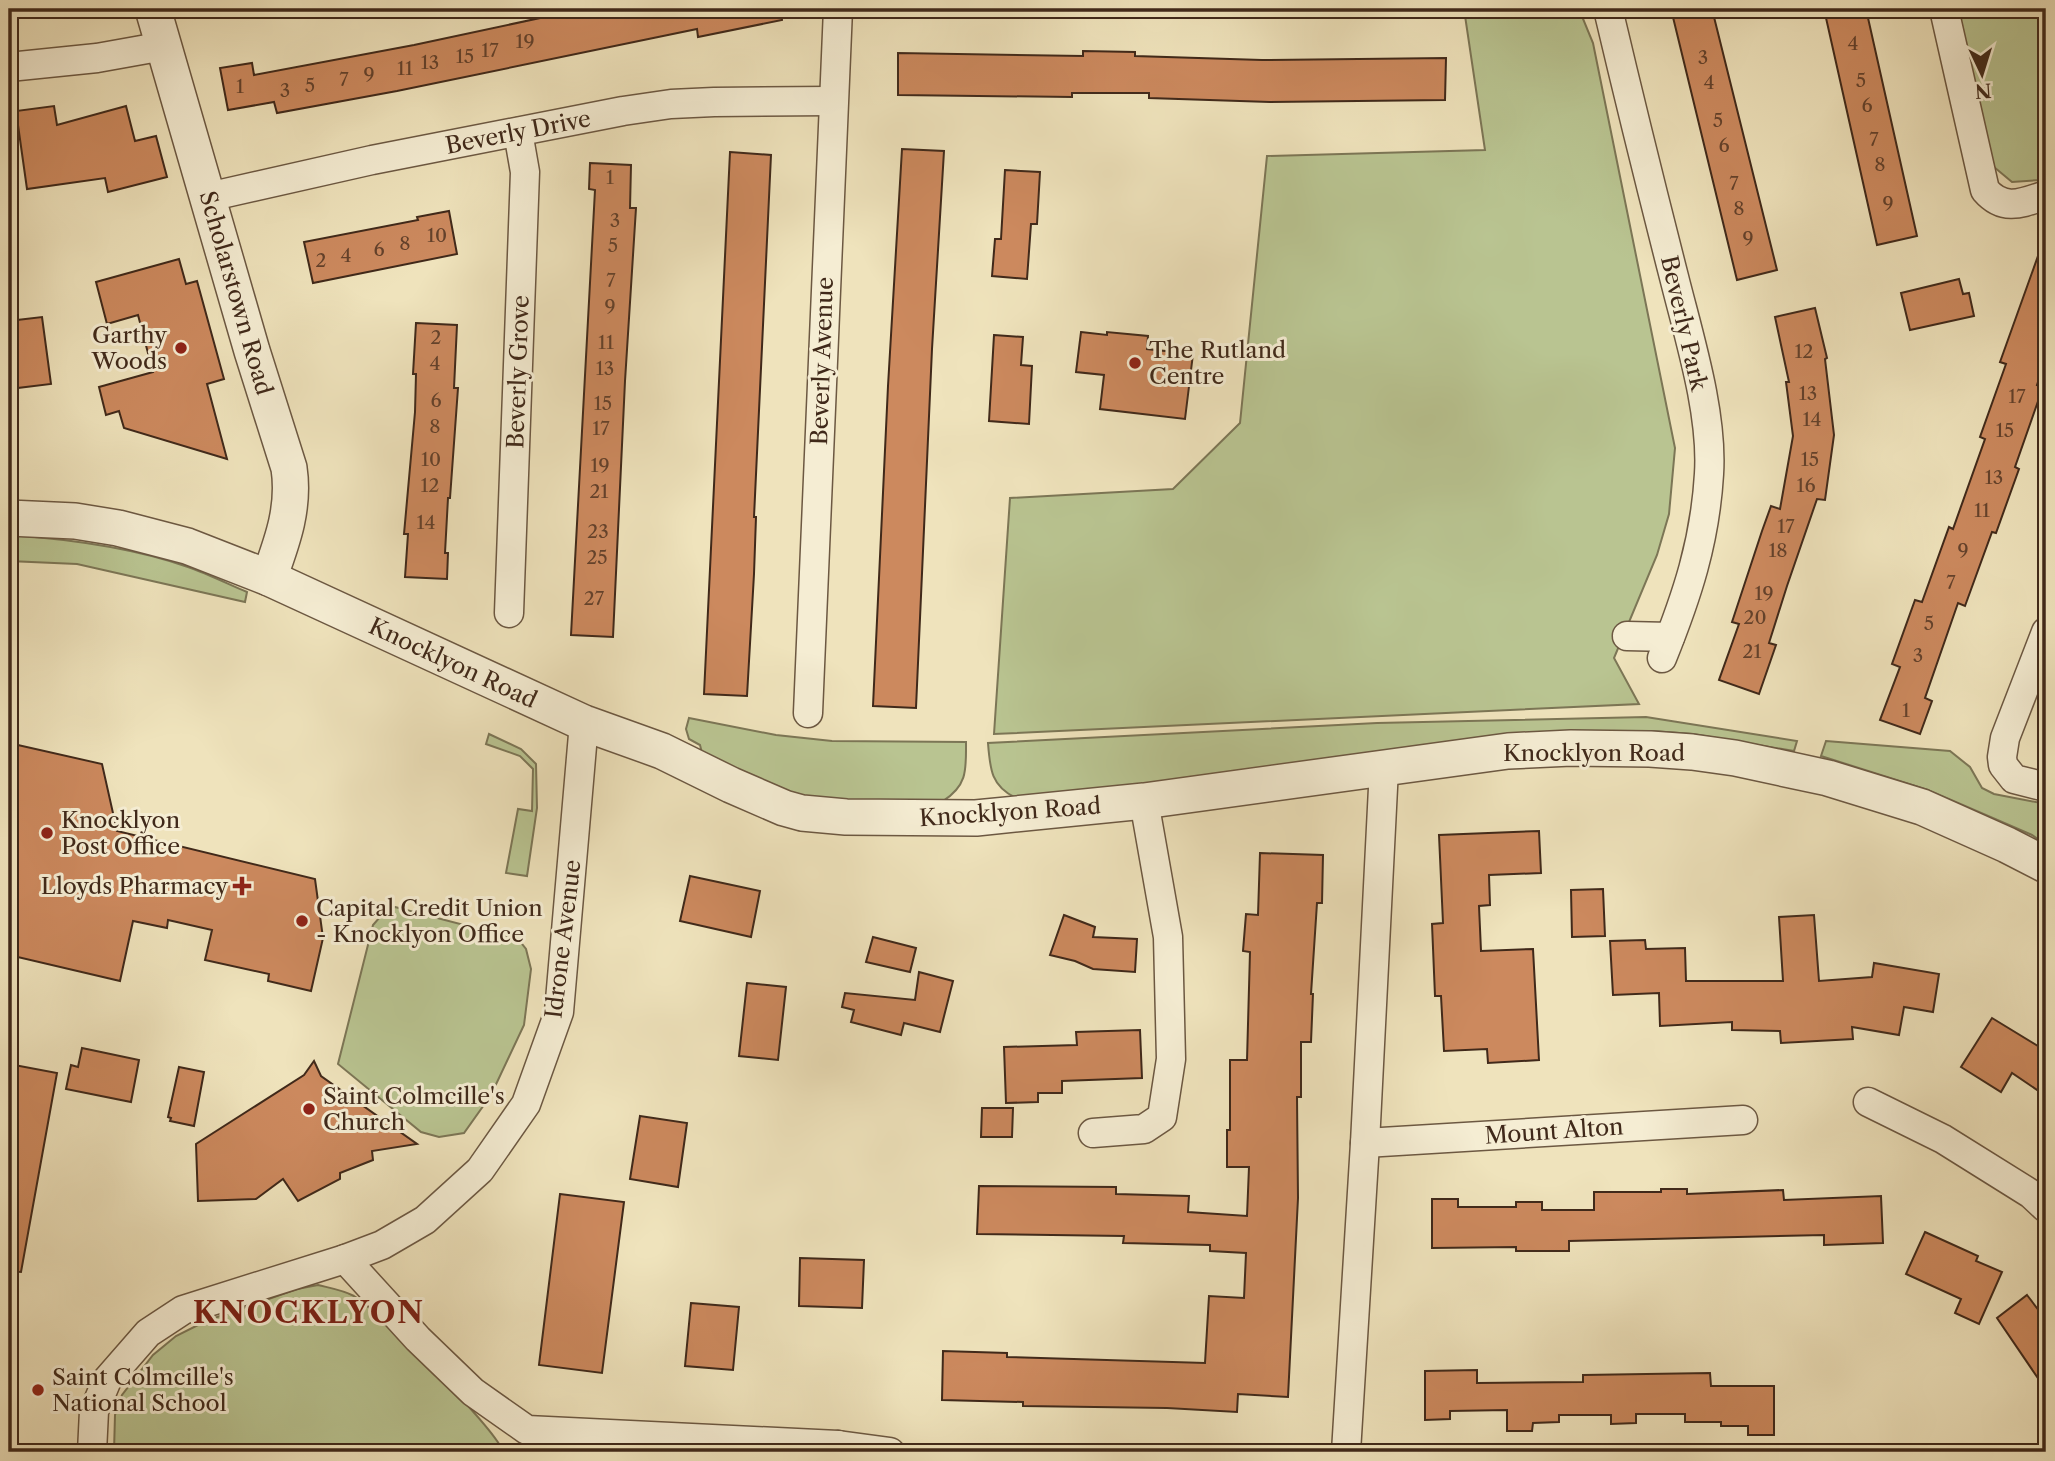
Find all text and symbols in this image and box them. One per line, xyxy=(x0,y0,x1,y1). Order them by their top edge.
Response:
house number: 19 xyxy=(515,30,535,53)
house number: 4 xyxy=(1848,32,1859,55)
north arrow xyxy=(1946,38,2016,108)
house number: 17 xyxy=(481,39,499,62)
house number: 15 xyxy=(456,45,474,68)
house number: 3 xyxy=(1698,46,1708,69)
house number: 13 xyxy=(421,51,439,74)
house number: 11 xyxy=(397,57,413,80)
house number: 9 xyxy=(363,63,375,86)
house number: 7 xyxy=(339,68,349,91)
house number: 5 xyxy=(1856,69,1866,92)
house number: 4 xyxy=(1704,71,1715,94)
house number: 5 xyxy=(305,74,315,97)
house number: 1 xyxy=(236,75,244,98)
text: N xyxy=(1974,78,1992,103)
house number: 3 xyxy=(280,79,290,102)
house number: 6 xyxy=(1861,94,1873,117)
street label: Beverly Drive xyxy=(443,104,593,160)
house number: 5 xyxy=(1713,109,1723,132)
house number: 7 xyxy=(1869,128,1879,151)
house number: 6 xyxy=(1718,134,1730,157)
house number: 8 xyxy=(1874,153,1886,176)
house number: 1 xyxy=(606,166,614,189)
house number: 7 xyxy=(1729,172,1739,195)
street label: Scholarstown Road xyxy=(193,188,279,398)
house number: 9 xyxy=(1882,192,1894,215)
house number: 8 xyxy=(1733,197,1745,220)
house number: 3 xyxy=(610,209,620,232)
house number: 10 xyxy=(427,224,447,247)
house number: 9 xyxy=(1742,227,1754,250)
house number: 8 xyxy=(399,232,411,255)
house number: 5 xyxy=(608,234,618,257)
house number: 6 xyxy=(373,238,385,261)
house number: 4 xyxy=(341,244,352,267)
house number: 2 xyxy=(316,249,327,272)
street label: Beverly Park xyxy=(1655,253,1714,395)
house number: 7 xyxy=(606,269,616,292)
street label: Beverly Avenue xyxy=(805,276,839,446)
street label: Beverly Grove xyxy=(501,295,535,449)
house number: 9 xyxy=(604,295,616,318)
place label: Garthy Woods xyxy=(91,321,167,375)
house number: 2 xyxy=(431,326,442,349)
house number: 11 xyxy=(598,331,614,354)
place label: The Rutland Centre xyxy=(1149,336,1286,390)
marker: Garthy Woods xyxy=(173,340,189,356)
house number: 12 xyxy=(1795,340,1814,363)
house number: 4 xyxy=(430,352,441,375)
marker: The Rutland Centre xyxy=(1127,355,1143,371)
house number: 13 xyxy=(596,357,614,380)
house number: 13 xyxy=(1799,382,1817,405)
house number: 17 xyxy=(2008,385,2026,408)
house number: 6 xyxy=(430,389,442,412)
house number: 15 xyxy=(594,392,612,415)
house number: 14 xyxy=(1803,408,1821,431)
house number: 8 xyxy=(429,415,441,438)
house number: 17 xyxy=(592,417,610,440)
house number: 15 xyxy=(1996,419,2014,442)
house number: 10 xyxy=(421,448,441,471)
house number: 15 xyxy=(1801,448,1819,471)
house number: 19 xyxy=(590,454,610,477)
house number: 13 xyxy=(1985,466,2003,489)
house number: 12 xyxy=(421,474,440,497)
house number: 16 xyxy=(1796,474,1816,497)
house number: 21 xyxy=(590,480,608,503)
house number: 11 xyxy=(1974,499,1990,522)
house number: 14 xyxy=(417,511,435,534)
house number: 17 xyxy=(1777,515,1795,538)
house number: 23 xyxy=(587,520,609,543)
house number: 18 xyxy=(1768,539,1788,562)
house number: 9 xyxy=(1957,539,1969,562)
house number: 25 xyxy=(586,546,608,569)
house number: 7 xyxy=(1946,571,1956,594)
house number: 19 xyxy=(1754,582,1774,605)
house number: 27 xyxy=(584,587,605,610)
house number: 20 xyxy=(1744,606,1766,629)
street label: Knocklyon Road xyxy=(365,612,541,714)
house number: 5 xyxy=(1924,612,1934,635)
house number: 21 xyxy=(1743,640,1761,663)
house number: 3 xyxy=(1913,644,1923,667)
house number: 1 xyxy=(1902,699,1910,722)
street label: Knocklyon Road xyxy=(1503,739,1685,767)
street label: Knocklyon Road xyxy=(918,792,1102,832)
place label: Knocklyon Post Office xyxy=(61,806,180,860)
marker: Knocklyon Post Office xyxy=(39,825,55,841)
street label: Idrone Avenue xyxy=(539,858,587,1020)
place label: Lloyds Pharmacy xyxy=(41,872,228,900)
marker: Lloyds Pharmacy xyxy=(234,878,250,894)
place label: Capital Credit Union - Knocklyon Office xyxy=(316,894,543,948)
marker: Capital Credit Union - Knocklyon Office xyxy=(294,913,310,929)
place label: Saint Colmcille's Church xyxy=(323,1082,505,1136)
marker: Saint Colmcille's Church xyxy=(301,1101,317,1117)
street label: Mount Alton xyxy=(1484,1112,1624,1150)
district label: KNOCKLYON xyxy=(193,1294,425,1331)
place label: Saint Colmcille's National School xyxy=(52,1363,234,1417)
marker: Saint Colmcille's National School xyxy=(30,1382,46,1398)

